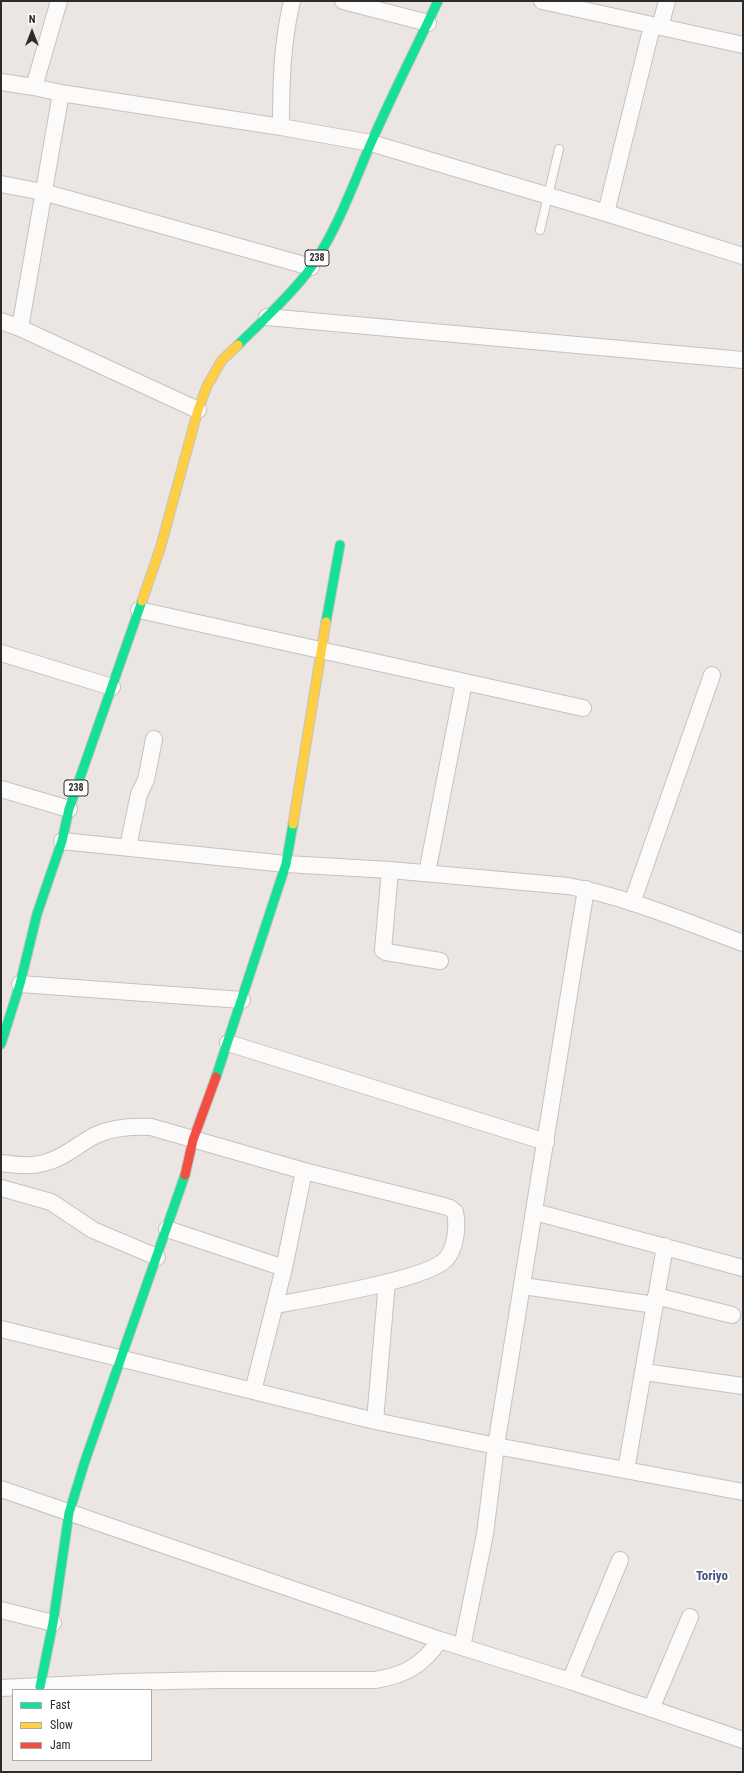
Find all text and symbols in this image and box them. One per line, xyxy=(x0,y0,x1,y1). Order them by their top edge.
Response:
north arrow xyxy=(12,12,52,52)
text: N xyxy=(29,13,35,26)
road number: 238 xyxy=(305,250,329,266)
road number: 238 xyxy=(64,780,88,796)
district label: Toriyo xyxy=(696,1569,728,1585)
legend xyxy=(12,1689,152,1761)
text: Fast xyxy=(50,1698,70,1712)
text: Slow xyxy=(50,1718,73,1732)
text: Jam xyxy=(50,1738,71,1752)

